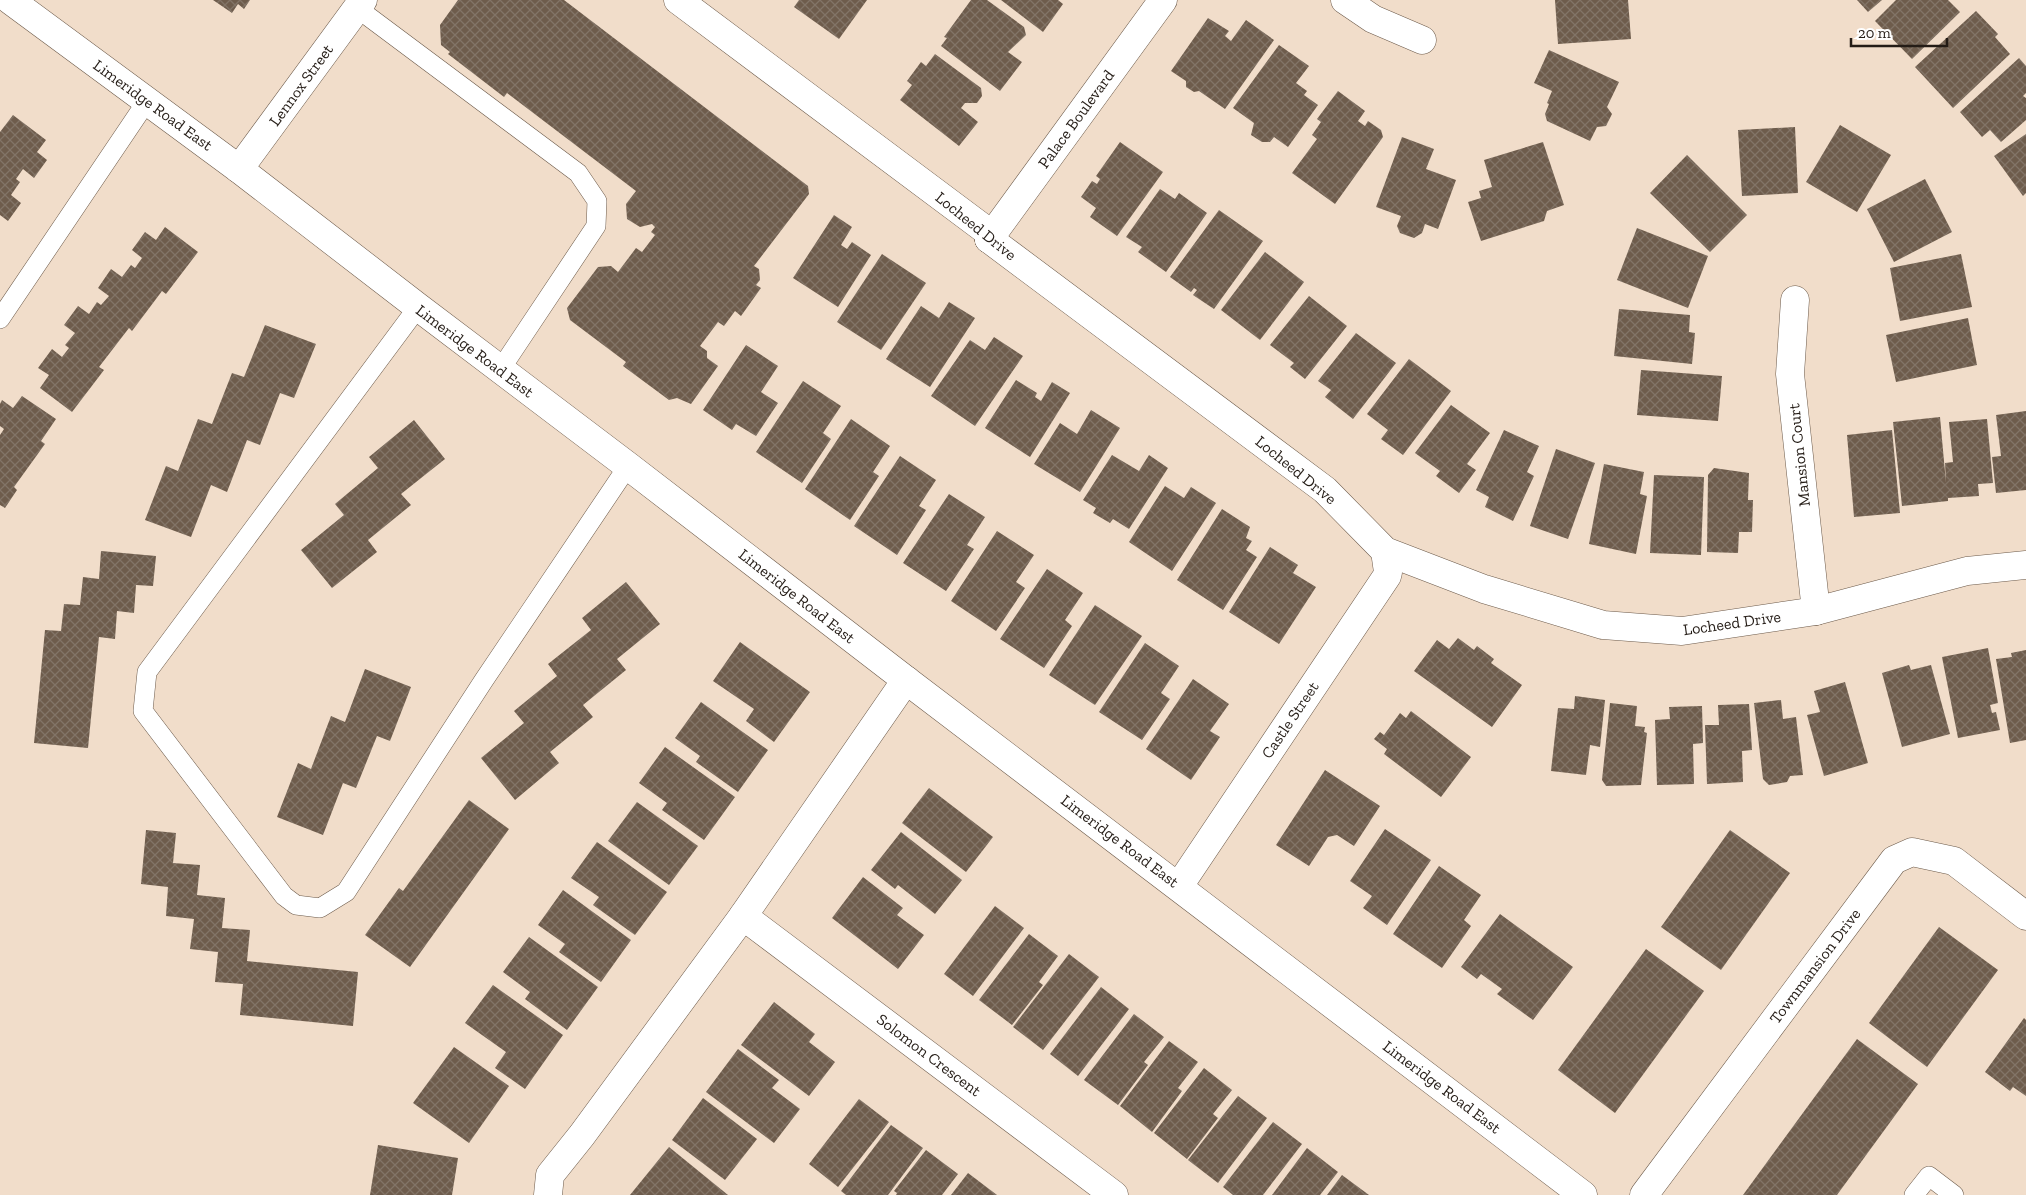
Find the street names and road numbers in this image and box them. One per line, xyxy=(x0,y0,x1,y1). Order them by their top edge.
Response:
street label: Lennox Street xyxy=(265,40,337,130)
street label: Limeridge Road East xyxy=(90,55,216,155)
street label: Palace Boulevard xyxy=(1034,66,1118,172)
street label: Locheed Drive xyxy=(932,188,1020,264)
street label: Limeridge Road East xyxy=(412,301,538,402)
street label: Mansion Court xyxy=(1784,402,1814,507)
street label: Locheed Drive xyxy=(1252,432,1340,508)
street label: Limeridge Road East xyxy=(735,545,859,647)
street label: Locheed Drive xyxy=(1682,607,1782,639)
street label: Castle Street xyxy=(1257,678,1323,762)
street label: Limeridge Road East xyxy=(1057,791,1183,892)
street label: Townmansion Drive xyxy=(1766,905,1864,1027)
street label: Solomon Crescent xyxy=(873,1010,985,1100)
street label: Limeridge Road East xyxy=(1379,1037,1505,1138)

